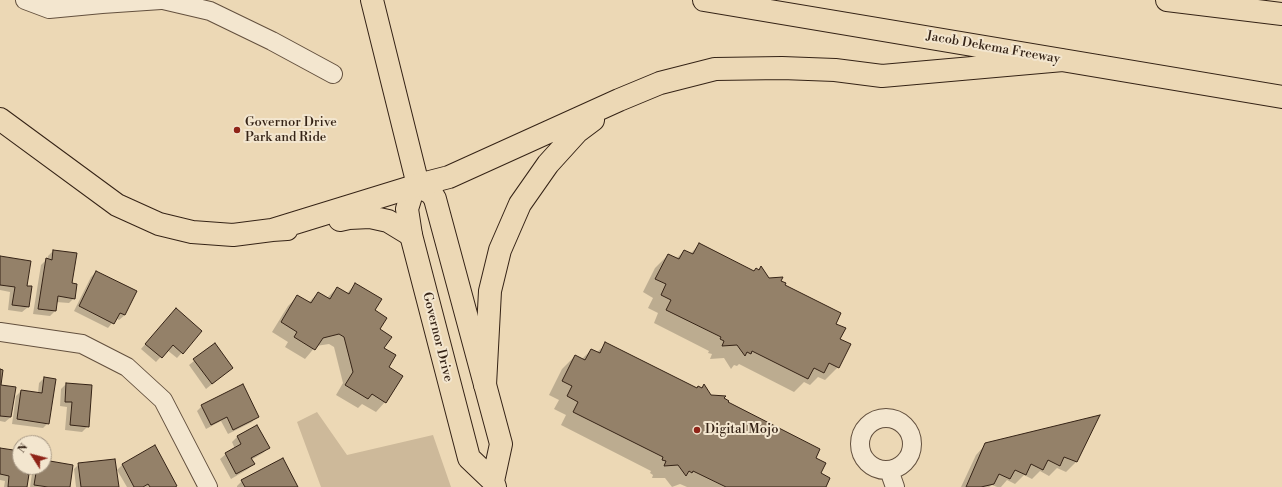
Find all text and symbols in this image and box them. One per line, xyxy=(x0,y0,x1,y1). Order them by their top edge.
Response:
street label: Jacob Dekema Freeway xyxy=(925,29,1061,67)
place label: Governor Drive Park and Ride xyxy=(245,115,337,146)
marker: Governor Drive Park and Ride xyxy=(232,125,242,135)
street label: Governor Drive xyxy=(418,291,456,383)
place label: Digital Mojo xyxy=(705,422,779,438)
marker: Digital Mojo xyxy=(692,425,702,435)
north arrow xyxy=(12,435,52,475)
text: N xyxy=(15,441,31,456)

